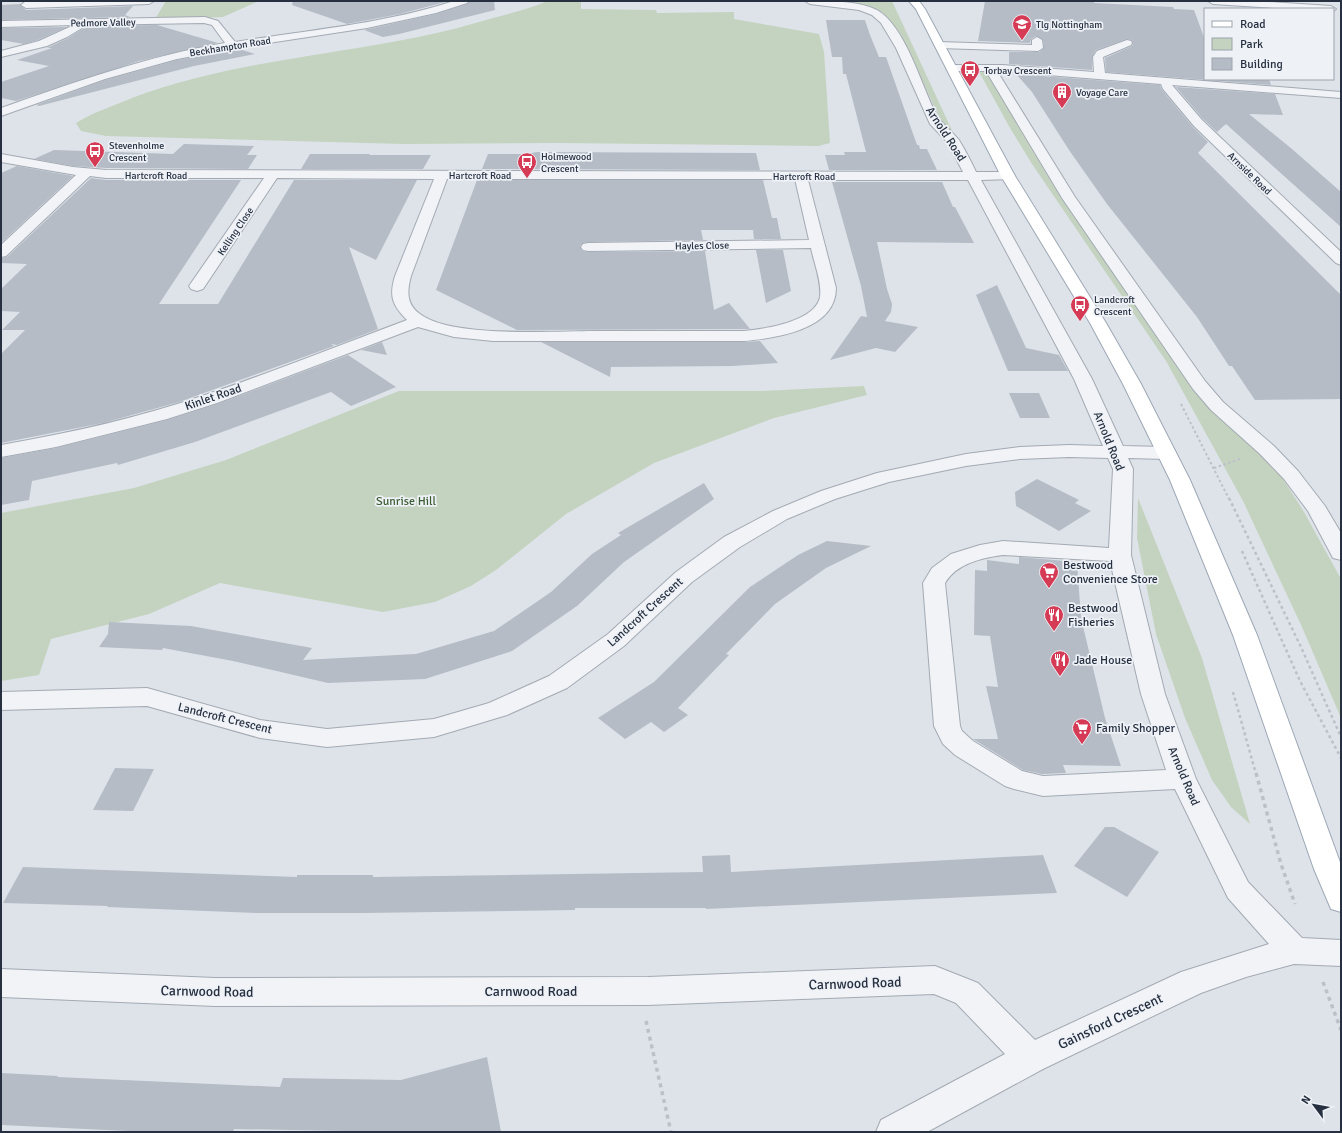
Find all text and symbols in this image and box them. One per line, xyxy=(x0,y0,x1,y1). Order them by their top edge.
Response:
legend xyxy=(1204,8,1334,80)
school or university icon: Tlg Nottingham xyxy=(1011,13,1033,41)
street label: Pedmore Valley xyxy=(70,16,136,30)
text: Road xyxy=(1240,17,1266,32)
place label: Tlg Nottingham xyxy=(1036,19,1102,31)
street label: Beckhampton Road xyxy=(189,35,272,59)
text: Park xyxy=(1240,37,1263,52)
text: Building xyxy=(1240,57,1283,72)
bus stop icon: Torbay Crescent xyxy=(959,59,981,87)
place label: Torbay Crescent xyxy=(984,65,1052,77)
building icon: Voyage Care xyxy=(1051,81,1073,109)
place label: Voyage Care xyxy=(1076,87,1128,99)
street label: Arnold Road xyxy=(922,104,969,165)
bus stop icon: Stevenholme Crescent xyxy=(84,140,106,168)
place label: Stevenholme Crescent xyxy=(109,140,164,164)
street label: Arnside Road xyxy=(1225,150,1274,198)
bus stop icon: Holmewood Crescent xyxy=(516,151,538,179)
place label: Holmewood Crescent xyxy=(541,151,592,175)
street label: Hartcroft Road xyxy=(125,170,187,182)
street label: Hartcroft Road xyxy=(449,170,511,182)
street label: Hartcroft Road xyxy=(773,171,835,183)
street label: Kelling Close xyxy=(215,205,256,258)
street label: Hayles Close xyxy=(675,240,729,252)
bus stop icon: Landcroft Crescent xyxy=(1069,294,1091,322)
place label: Landcroft Crescent xyxy=(1094,294,1135,318)
street label: Kinlet Road xyxy=(183,381,243,414)
street label: Arnold Road xyxy=(1090,409,1127,473)
park label: Sunrise Hill xyxy=(376,494,436,509)
place label: Bestwood Convenience Store xyxy=(1063,558,1158,587)
supermarket icon: Bestwood Convenience Store xyxy=(1038,561,1060,589)
street label: Landcroft Crescent xyxy=(604,574,686,650)
place label: Bestwood Fisheries xyxy=(1068,601,1118,630)
restaurant icon: Bestwood Fisheries xyxy=(1043,604,1065,632)
restaurant icon: Jade House xyxy=(1049,649,1071,677)
place label: Jade House xyxy=(1074,653,1132,668)
street label: Landcroft Crescent xyxy=(176,700,274,737)
supermarket icon: Family Shopper xyxy=(1071,717,1093,745)
place label: Family Shopper xyxy=(1096,721,1176,736)
street label: Arnold Road xyxy=(1164,744,1203,808)
street label: Carnwood Road xyxy=(808,973,902,994)
street label: Carnwood Road xyxy=(160,982,254,1001)
street label: Carnwood Road xyxy=(485,983,577,1000)
street label: Gainsford Crescent xyxy=(1055,990,1165,1053)
north arrow xyxy=(1294,1085,1334,1125)
text: N xyxy=(1298,1093,1313,1107)

